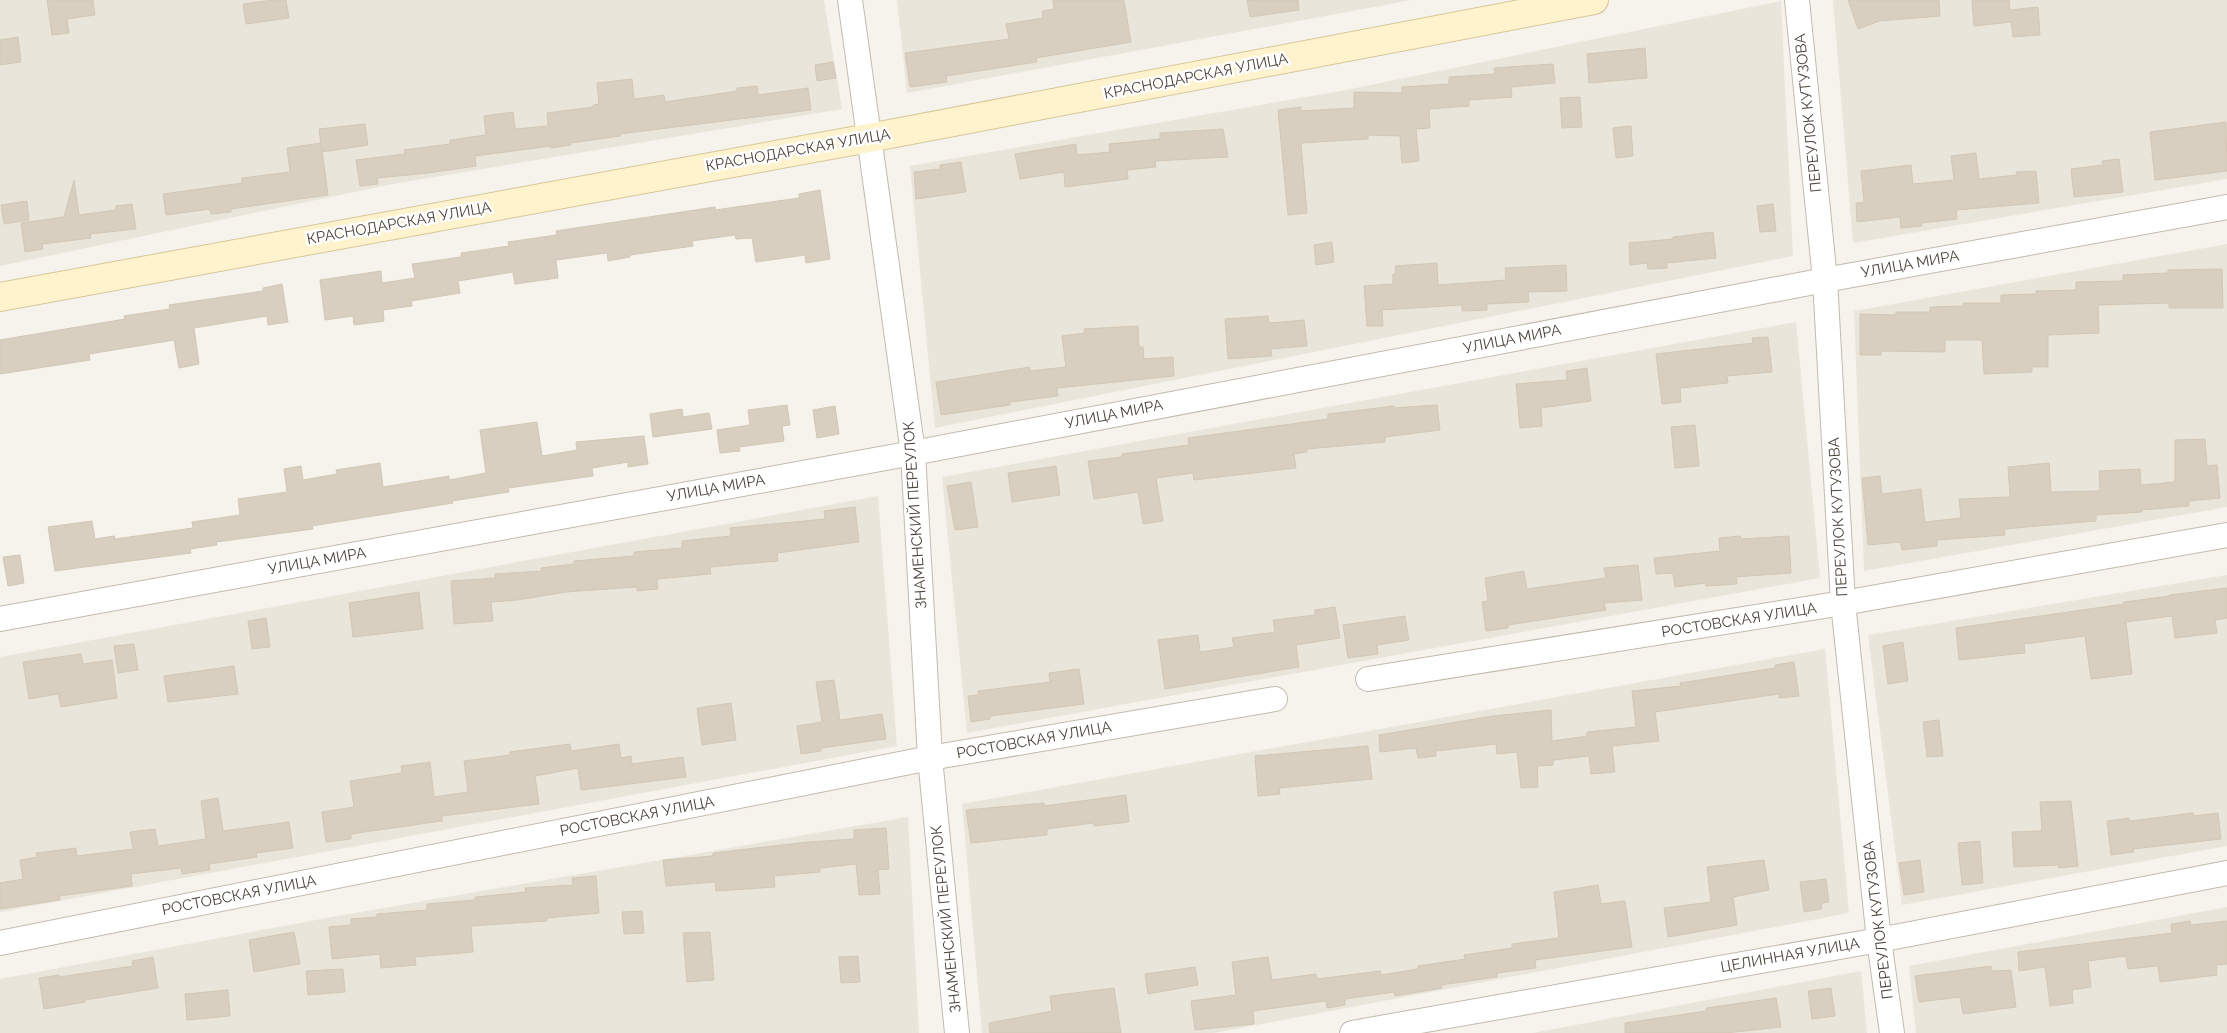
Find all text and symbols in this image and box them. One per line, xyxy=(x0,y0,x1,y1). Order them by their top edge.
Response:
street label: ПЕРЕУЛОК КУТУЗОВА xyxy=(1791,33,1825,193)
street label: КРАСНОДАРСКАЯ УЛИЦА xyxy=(1102,49,1290,103)
street label: КРАСНОДАРСКАЯ УЛИЦА xyxy=(704,125,892,175)
street label: КРАСНОДАРСКАЯ УЛИЦА xyxy=(305,198,493,248)
street label: УЛИЦА МИРА xyxy=(1860,247,1960,281)
street label: УЛИЦА МИРА xyxy=(1462,321,1562,357)
street label: УЛИЦА МИРА xyxy=(1064,396,1164,432)
street label: ЗНАМЕНСКИЙ ПЕРЕУЛОК xyxy=(899,420,931,610)
street label: ПЕРЕУЛОК КУТУЗОВА xyxy=(1825,437,1851,597)
street label: УЛИЦА МИРА xyxy=(666,471,766,505)
street label: УЛИЦА МИРА xyxy=(267,544,367,578)
street label: РОСТОВСКАЯ УЛИЦА xyxy=(1660,599,1818,641)
street label: РОСТОВСКАЯ УЛИЦА xyxy=(955,718,1113,762)
street label: РОСТОВСКАЯ УЛИЦА xyxy=(558,792,716,840)
street label: ЗНАМЕНСКИЙ ПЕРЕУЛОК xyxy=(927,824,965,1014)
street label: ПЕРЕУЛОК КУТУЗОВА xyxy=(1859,840,1897,1000)
street label: РОСТОВСКАЯ УЛИЦА xyxy=(160,871,318,919)
street label: ЦЕЛИННАЯ УЛИЦА xyxy=(1719,934,1861,976)

